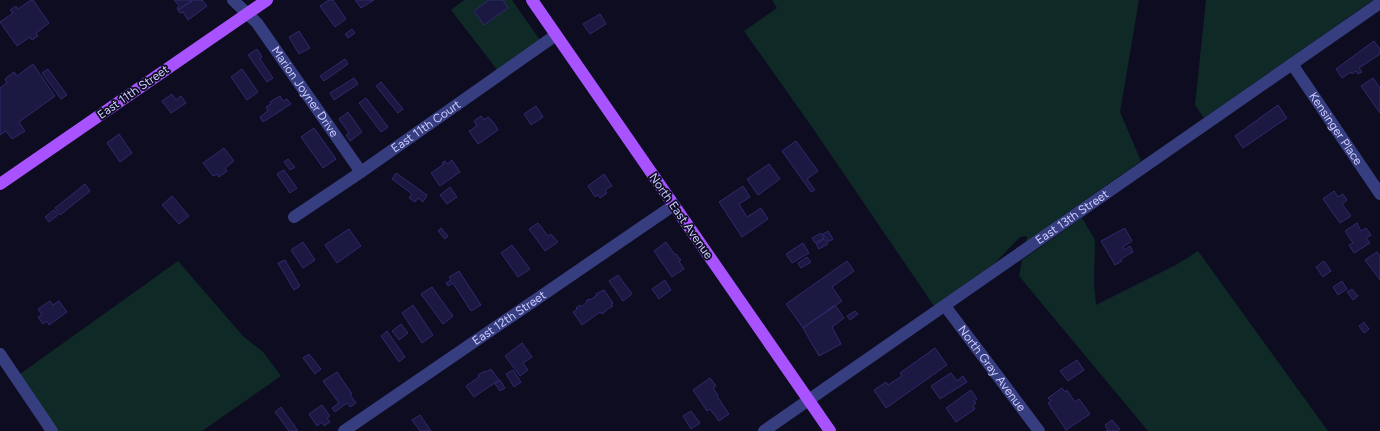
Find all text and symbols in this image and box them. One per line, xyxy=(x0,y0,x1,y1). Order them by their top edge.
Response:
street label: Marion Joyner Drive xyxy=(269,44,342,140)
street label: East 11th Street xyxy=(95,62,172,122)
street label: Kensinger Place xyxy=(1306,89,1366,168)
street label: East 11th Court xyxy=(389,97,464,156)
street label: North East Avenue xyxy=(646,170,716,262)
street label: East 13th Street xyxy=(1033,187,1112,247)
street label: East 12th Street xyxy=(470,288,549,348)
street label: North Gray Avenue xyxy=(955,323,1029,414)

